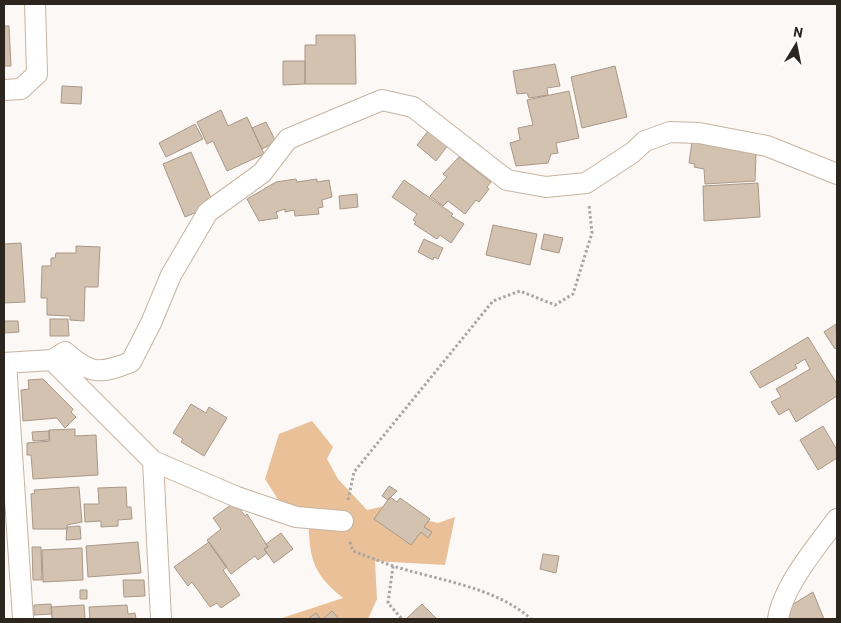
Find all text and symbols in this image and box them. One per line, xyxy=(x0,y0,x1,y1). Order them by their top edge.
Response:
north arrow xyxy=(771,20,821,70)
text: N xyxy=(792,23,804,41)

